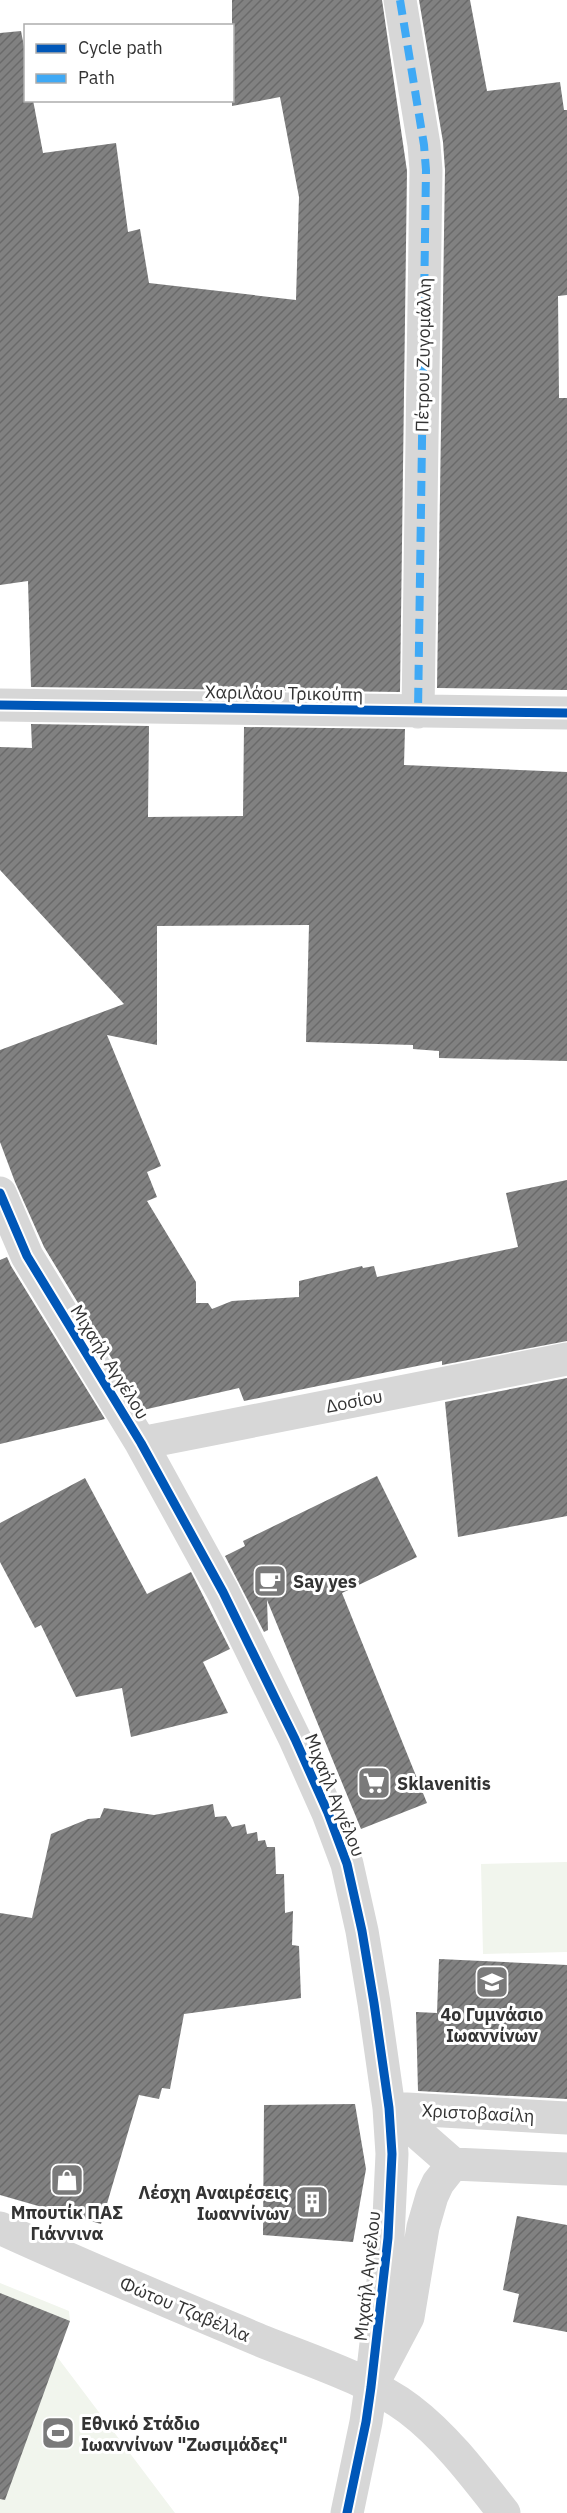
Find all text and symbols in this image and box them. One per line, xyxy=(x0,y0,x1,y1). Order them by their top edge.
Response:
legend xyxy=(24,24,234,102)
text: Cycle path xyxy=(78,36,163,59)
text: Path xyxy=(78,66,115,89)
street label: Πέτρου Ζυγομάλλη xyxy=(410,277,436,433)
street label: Χαριλάου Τρικούπη xyxy=(205,680,363,706)
street label: Μιχαήλ Αγγέλου xyxy=(66,1300,154,1424)
street label: Δοσίου xyxy=(323,1384,385,1418)
cafe icon: Say yes xyxy=(252,1563,288,1599)
place label: Say yes xyxy=(293,1570,357,1593)
street label: Μιχαήλ Αγγέλου xyxy=(300,1730,370,1860)
supermarket icon: Sklavenitis xyxy=(356,1765,392,1801)
place label: Sklavenitis xyxy=(397,1772,491,1795)
school or university icon: 4ο Γυμνάσιο Ιωαννίνων xyxy=(474,1964,510,2000)
place label: 4ο Γυμνάσιο Ιωαννίνων xyxy=(441,2003,543,2047)
street label: Χριστοβασίλη xyxy=(421,2099,535,2127)
shop icon: Μπουτίκ ΠΑΣ Γιάννινα xyxy=(49,2162,85,2198)
place label: Λέσχη Αναιρέσεις Ιωαννίνων xyxy=(138,2181,289,2225)
building icon: Λέσχη Αναιρέσεις Ιωαννίνων xyxy=(294,2184,330,2220)
place label: Μπουτίκ ΠΑΣ Γιάννινα xyxy=(11,2201,123,2245)
street label: Μιχαήλ Αγγέλου xyxy=(349,2210,385,2342)
street label: Φώτου Τζαβέλλα xyxy=(116,2271,254,2347)
place label: Εθνικό Στάδιο Ιωαννίνων "Ζωσιμάδες" xyxy=(81,2412,288,2456)
sports icon: Εθνικό Στάδιο Ιωαννίνων "Ζωσιμάδες" xyxy=(40,2415,76,2451)

